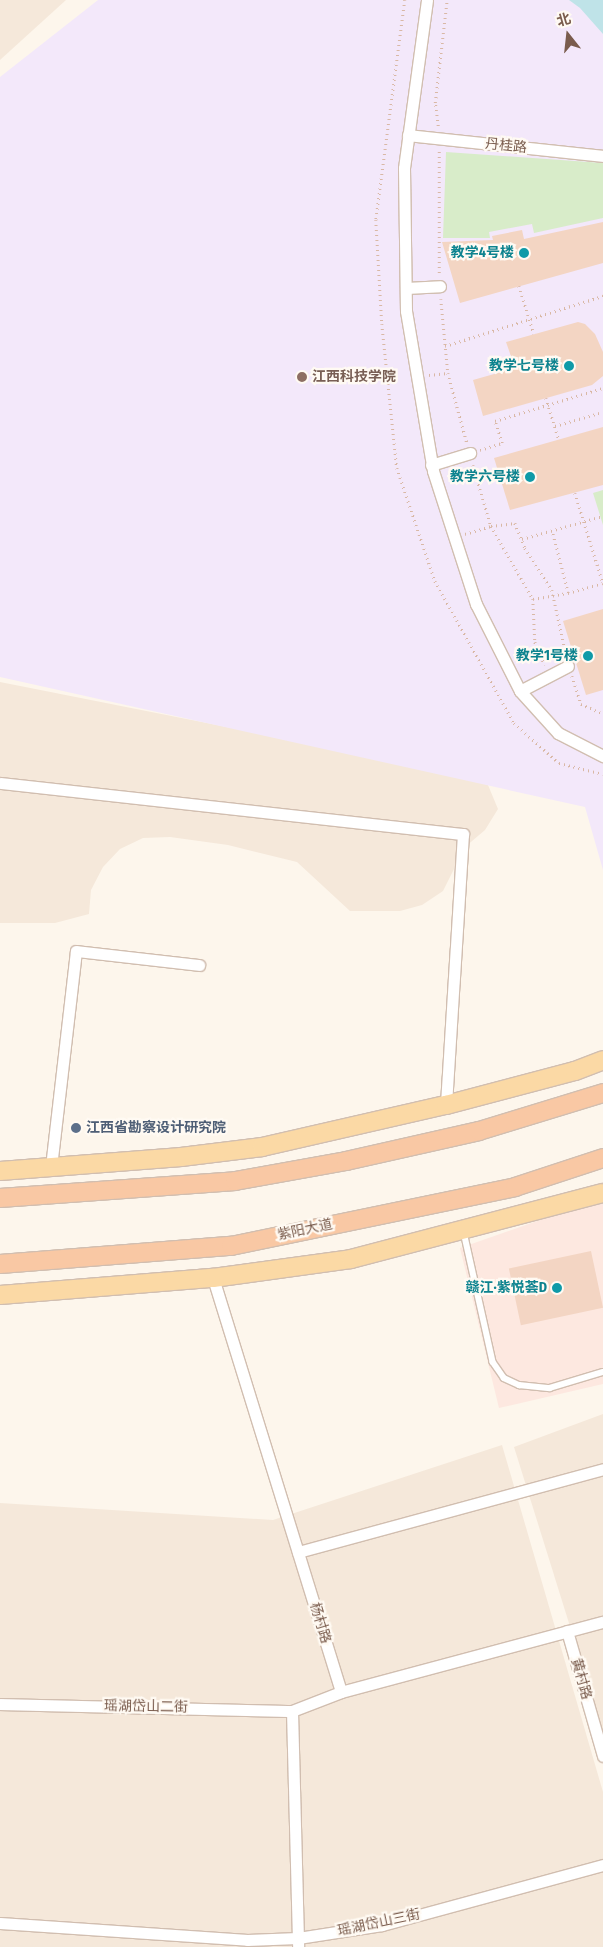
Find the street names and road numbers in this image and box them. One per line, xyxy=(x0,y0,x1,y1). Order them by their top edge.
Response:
street label: 丹桂路 xyxy=(484,135,528,157)
street label: 紫阳大道 xyxy=(276,1216,334,1244)
street label: 杨村路 xyxy=(306,1600,334,1646)
street label: 黄村路 xyxy=(567,1656,595,1702)
street label: 瑶湖岱山二街 xyxy=(104,1698,188,1716)
street label: 瑶湖岱山三街 xyxy=(336,1906,422,1940)

